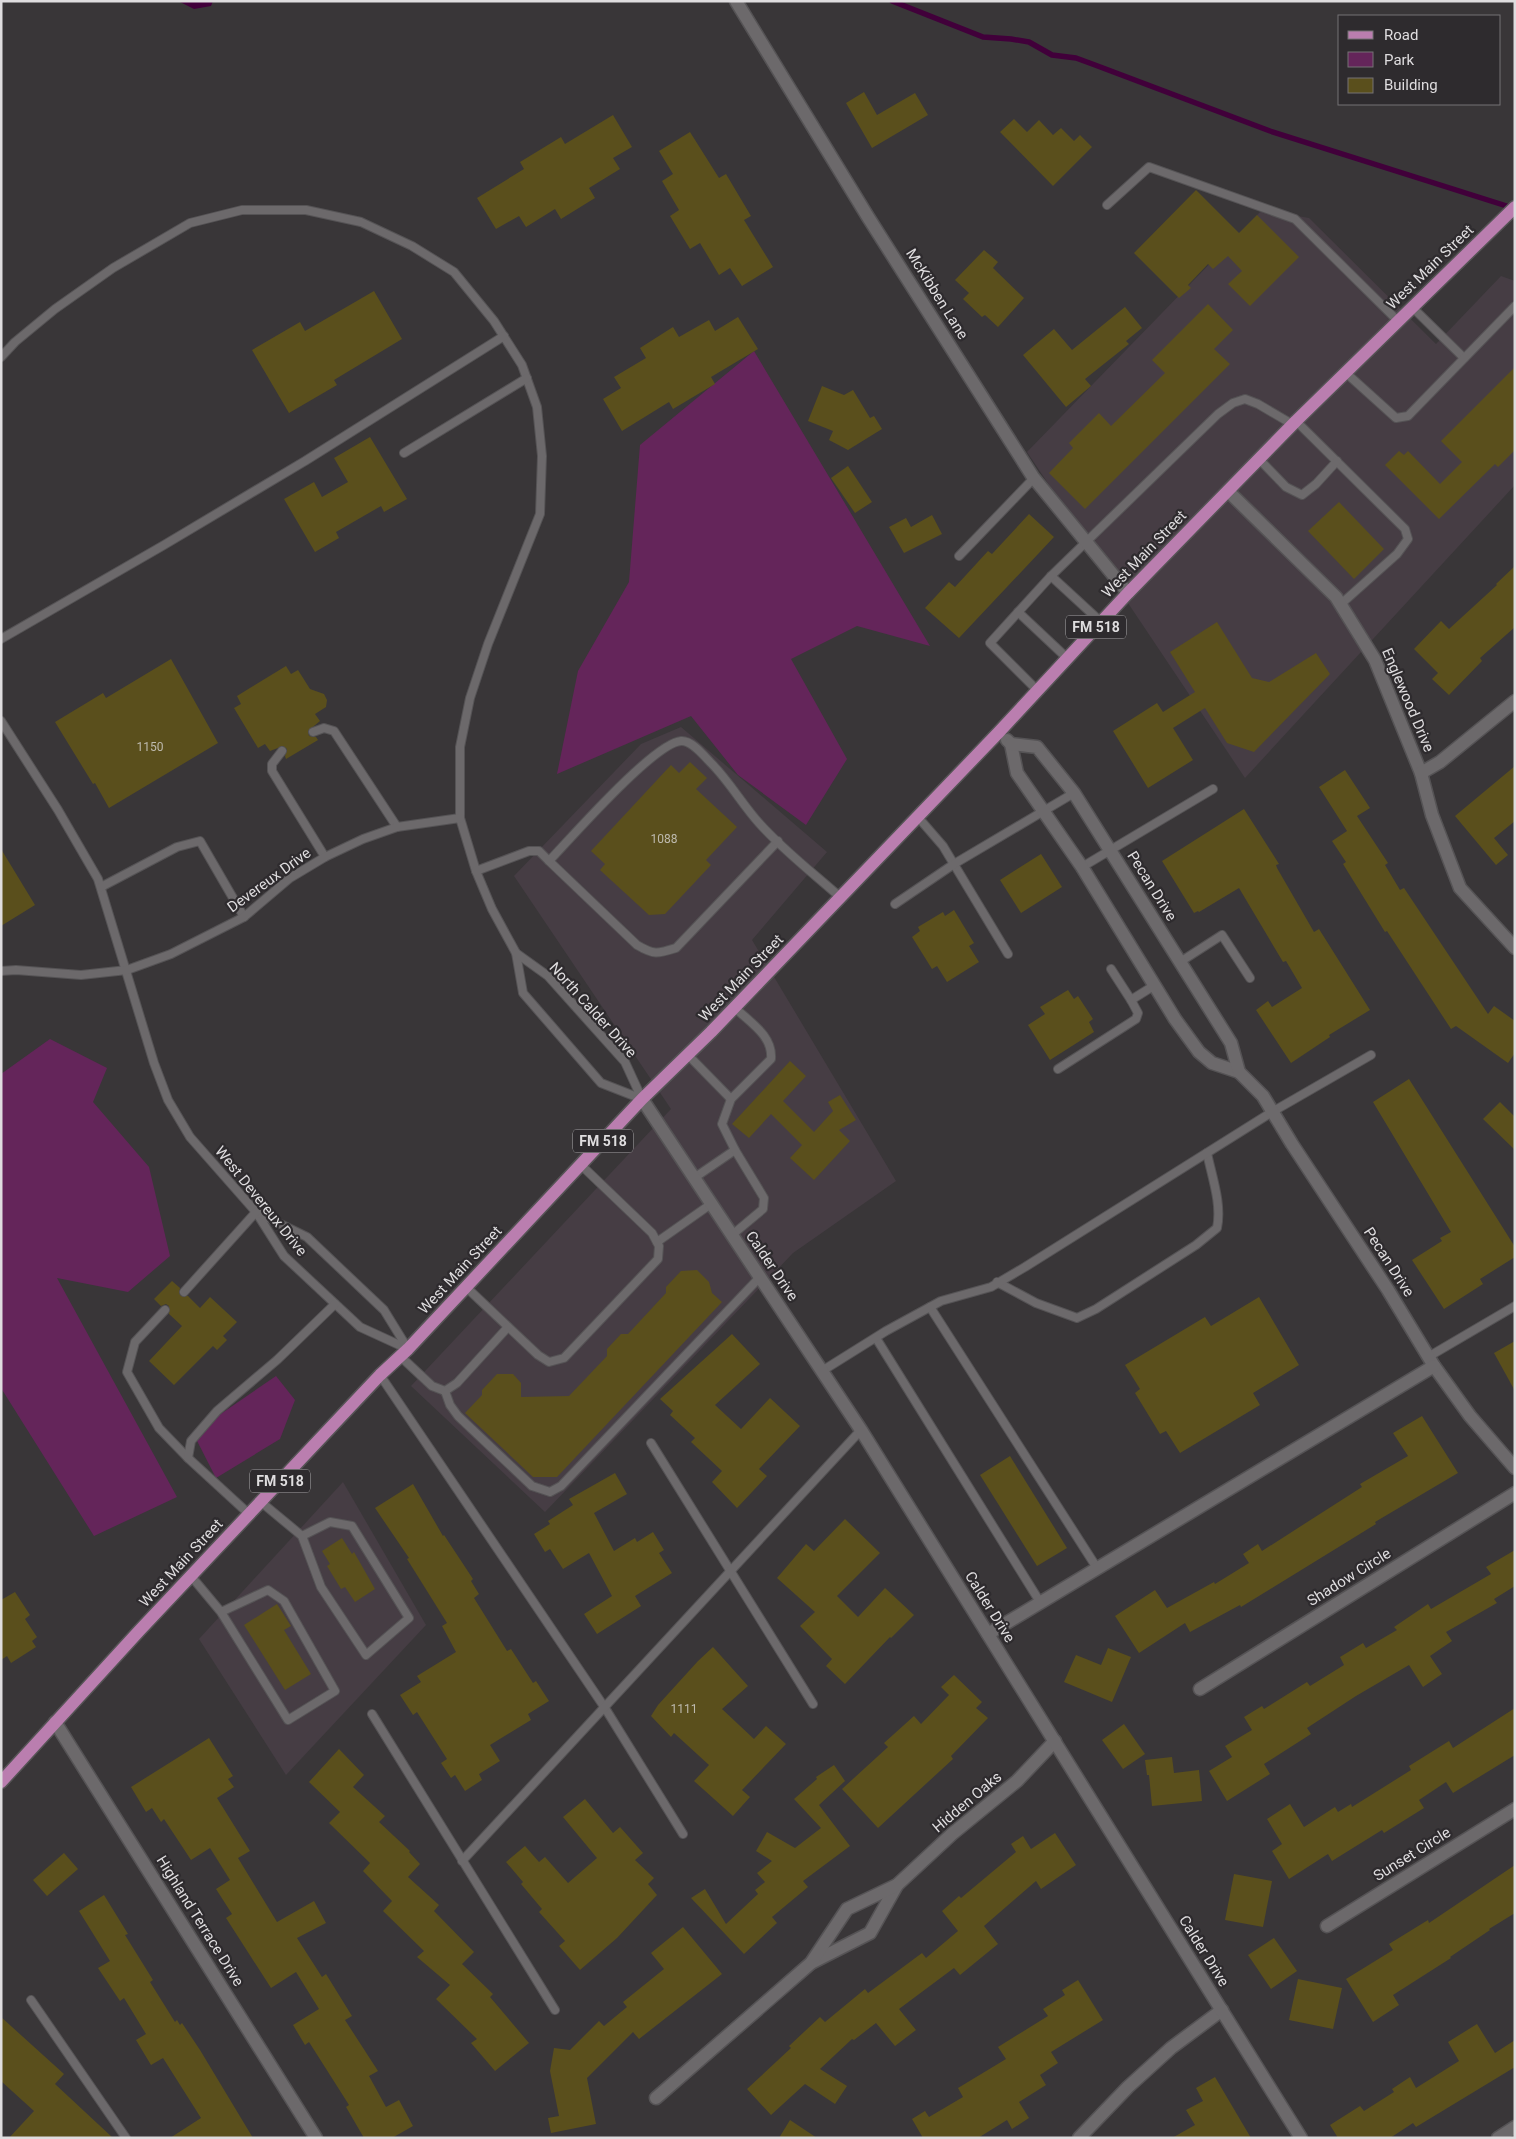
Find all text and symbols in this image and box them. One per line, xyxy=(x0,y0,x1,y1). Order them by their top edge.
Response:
legend xyxy=(1338,15,1501,105)
text: Road xyxy=(1384,26,1418,44)
text: Park xyxy=(1384,51,1415,69)
text: Building xyxy=(1384,76,1438,94)
street label: West Main Street xyxy=(1383,221,1477,313)
street label: McKibben Lane xyxy=(902,245,972,343)
street label: West Main Street xyxy=(1098,507,1190,601)
road number: FM 518 xyxy=(1066,616,1126,638)
street label: Englewood Drive xyxy=(1378,645,1438,755)
house number: 1150 xyxy=(137,740,164,754)
house number: 1088 xyxy=(651,832,678,846)
street label: Devereux Drive xyxy=(224,844,314,916)
street label: Pecan Drive xyxy=(1123,848,1181,924)
street label: West Main Street xyxy=(695,931,787,1025)
street label: North Calder Drive xyxy=(545,959,641,1061)
road number: FM 518 xyxy=(573,1130,633,1152)
street label: West Devereux Drive xyxy=(211,1142,311,1260)
street label: West Main Street xyxy=(415,1222,505,1318)
street label: Pecan Drive xyxy=(1360,1224,1418,1300)
street label: Calder Drive xyxy=(742,1228,802,1304)
road number: FM 518 xyxy=(250,1470,310,1492)
street label: West Main Street xyxy=(136,1515,226,1611)
street label: Shadow Circle xyxy=(1304,1544,1394,1610)
street label: Calder Drive xyxy=(961,1568,1019,1646)
house number: 1111 xyxy=(671,1702,697,1716)
street label: Hidden Oaks xyxy=(929,1768,1005,1836)
street label: Sunset Circle xyxy=(1370,1823,1454,1885)
street label: Highland Terrace Drive xyxy=(153,1852,248,1990)
street label: Calder Drive xyxy=(1175,1912,1233,1990)

